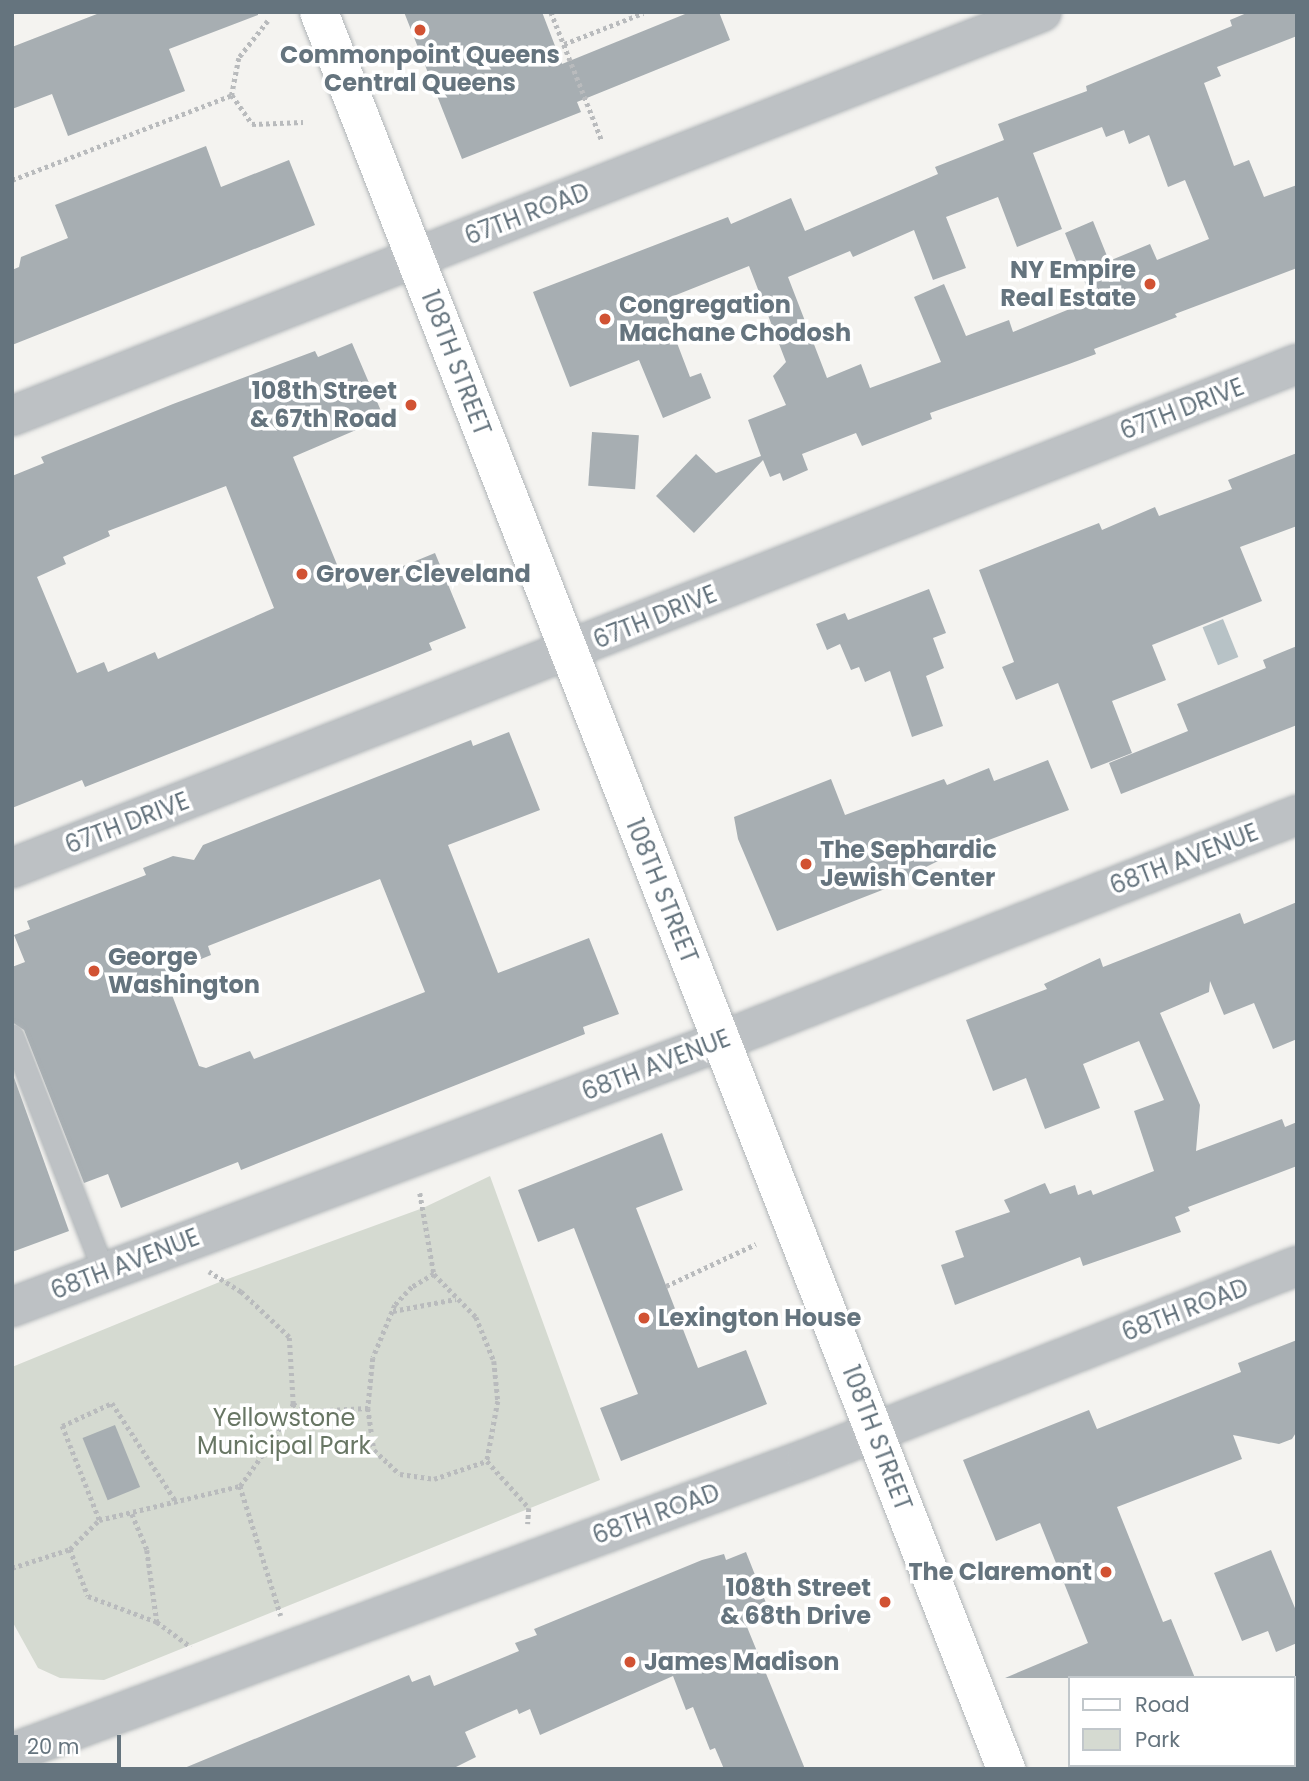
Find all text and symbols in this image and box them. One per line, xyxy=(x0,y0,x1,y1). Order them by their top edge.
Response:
marker: Commonpoint Queens Central Queens xyxy=(412,22,428,38)
place label: Commonpoint Queens Central Queens xyxy=(280,41,560,97)
street label: 67TH ROAD xyxy=(461,177,593,251)
place label: NY Empire Real Estate xyxy=(1000,256,1136,312)
marker: NY Empire Real Estate xyxy=(1142,276,1158,292)
street label: 108TH STREET xyxy=(415,286,497,440)
place label: Congregation Machane Chodosh xyxy=(619,291,851,347)
marker: Congregation Machane Chodosh xyxy=(597,311,613,327)
street label: 67TH DRIVE xyxy=(1116,372,1248,446)
place label: 108th Street & 67th Road xyxy=(250,377,397,433)
marker: 108th Street & 67th Road xyxy=(403,397,419,413)
place label: Grover Cleveland xyxy=(316,560,531,588)
marker: Grover Cleveland xyxy=(294,566,310,582)
street label: 67TH DRIVE xyxy=(589,579,721,655)
street label: 67TH DRIVE xyxy=(61,786,193,860)
street label: 108TH STREET xyxy=(620,815,704,967)
street label: 68TH AVENUE xyxy=(1106,818,1262,900)
place label: The Sephardic Jewish Center xyxy=(820,836,997,892)
marker: The Sephardic Jewish Center xyxy=(798,856,814,872)
place label: George Washington xyxy=(108,943,260,999)
marker: George Washington xyxy=(86,963,102,979)
street label: 68TH AVENUE xyxy=(578,1024,734,1106)
street label: 68TH AVENUE xyxy=(47,1223,203,1305)
street label: 68TH ROAD xyxy=(1118,1273,1252,1347)
place label: Lexington House xyxy=(658,1304,861,1332)
marker: Lexington House xyxy=(636,1310,652,1326)
street label: 108TH STREET xyxy=(836,1361,918,1515)
park label: Yellowstone Municipal Park xyxy=(197,1404,371,1460)
street label: 68TH ROAD xyxy=(589,1478,723,1550)
place label: The Claremont xyxy=(908,1558,1092,1586)
marker: The Claremont xyxy=(1098,1564,1114,1580)
place label: 108th Street & 68th Drive xyxy=(720,1574,871,1630)
marker: 108th Street & 68th Drive xyxy=(877,1594,893,1610)
place label: James Madison xyxy=(644,1648,839,1676)
marker: James Madison xyxy=(622,1654,638,1670)
legend xyxy=(1068,1676,1295,1767)
text: Road xyxy=(1135,1690,1190,1719)
scale bar xyxy=(18,1722,124,1766)
text: Park xyxy=(1135,1725,1180,1754)
text: 20 m xyxy=(27,1732,80,1761)

